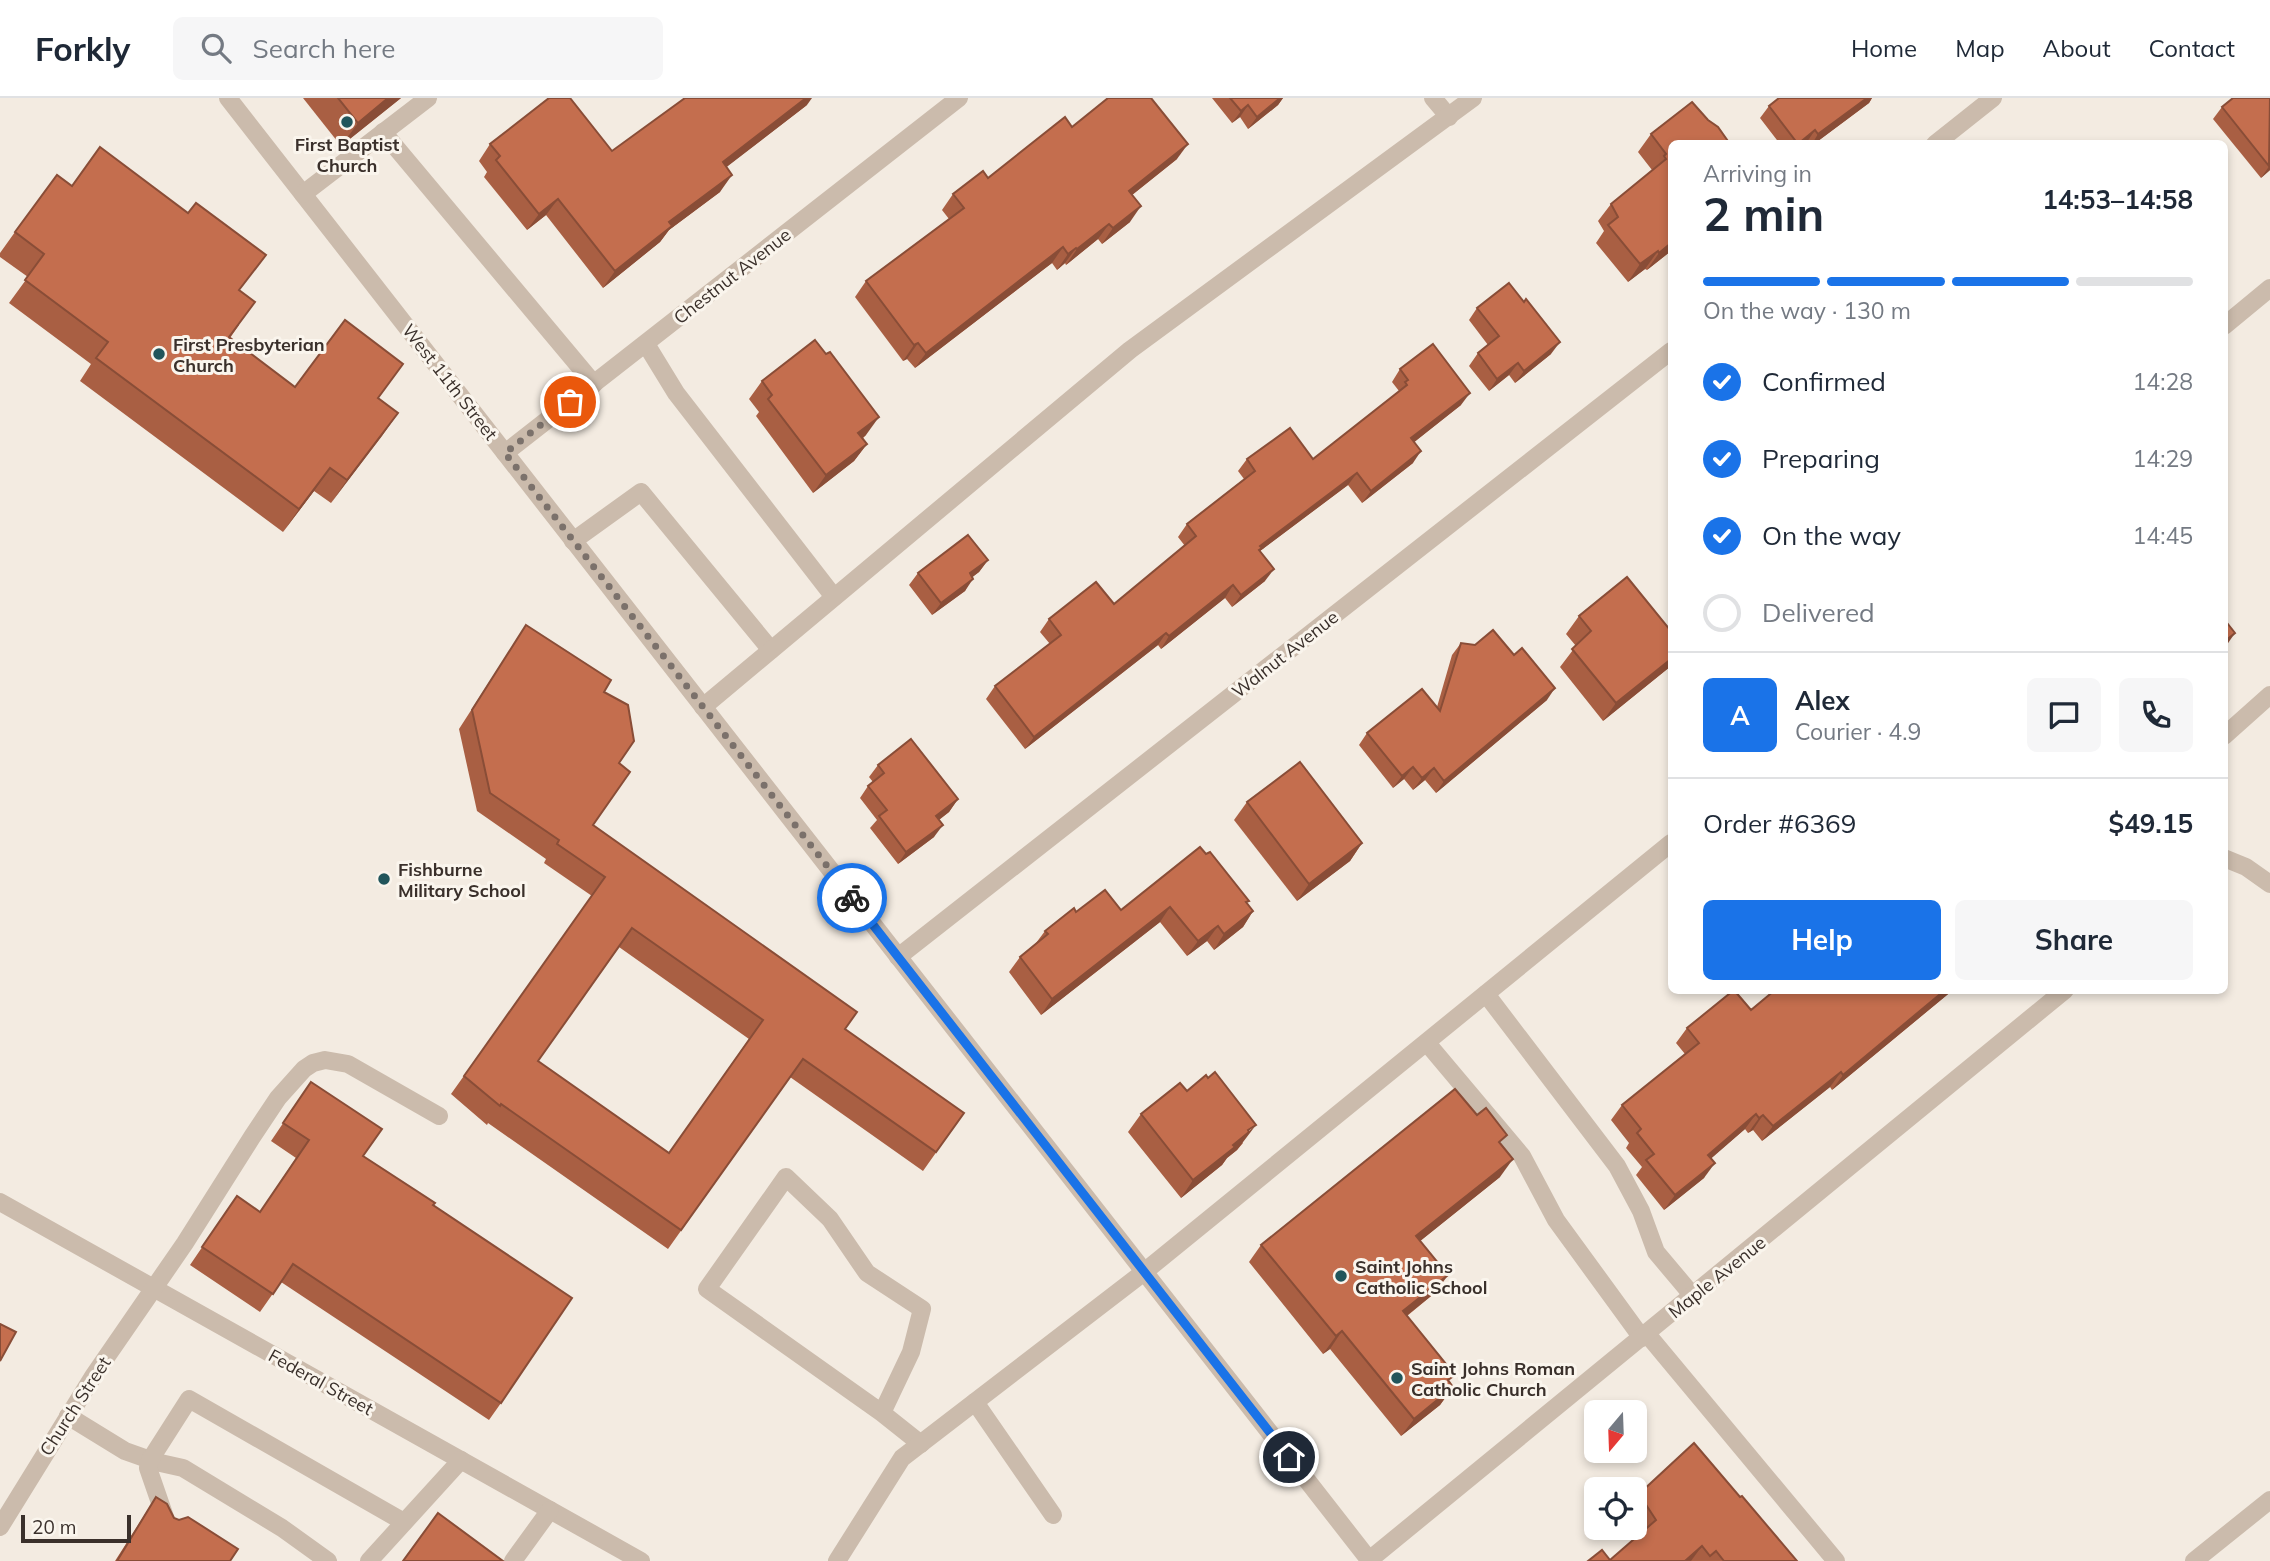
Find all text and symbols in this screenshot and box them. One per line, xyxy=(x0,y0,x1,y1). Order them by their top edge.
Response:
search box xyxy=(173,17,663,80)
text: Forkly xyxy=(35,28,131,69)
icon: search xyxy=(197,29,235,67)
text: Search here xyxy=(253,32,395,65)
text: Home xyxy=(1851,33,1917,63)
text: Map xyxy=(1955,33,2005,63)
text: About xyxy=(2043,33,2111,63)
text: Contact xyxy=(2149,33,2235,63)
marker: First Baptist Church xyxy=(339,114,355,130)
place label: First Baptist Church xyxy=(295,133,399,177)
text: Arriving in xyxy=(1703,159,1812,188)
text: 14:53–14:58 xyxy=(2042,183,2193,216)
text: 2 min xyxy=(1703,185,1824,243)
street label: Chestnut Avenue xyxy=(669,223,795,329)
text: On the way · 130 m xyxy=(1703,296,1911,325)
street label: West 11th Street xyxy=(397,319,503,445)
place label: First Presbyterian Church xyxy=(173,333,325,377)
marker: First Presbyterian Church xyxy=(151,346,167,362)
icon: check xyxy=(1703,363,1741,401)
text: Confirmed xyxy=(1762,365,1886,398)
text: 14:28 xyxy=(2133,367,2193,396)
pin xyxy=(540,372,600,432)
icon: bag xyxy=(551,383,589,421)
icon: check xyxy=(1703,440,1741,478)
text: Preparing xyxy=(1762,442,1880,475)
text: 14:29 xyxy=(2133,444,2193,473)
icon: check xyxy=(1703,517,1741,555)
text: On the way xyxy=(1762,519,1901,552)
text: 14:45 xyxy=(2133,521,2193,550)
text: Delivered xyxy=(1762,596,1875,629)
street label: Walnut Avenue xyxy=(1227,605,1343,703)
button: chat xyxy=(2027,678,2101,752)
button: phone xyxy=(2119,678,2193,752)
text: Alex xyxy=(1795,684,1850,717)
text: A xyxy=(1730,699,1750,732)
text: Courier · 4.9 xyxy=(1795,717,1921,746)
text: Order #6369 xyxy=(1703,807,1856,840)
text: $49.15 xyxy=(2109,807,2193,840)
place label: Fishburne Military School xyxy=(398,858,526,902)
courier xyxy=(817,863,887,933)
marker: Fishburne Military School xyxy=(376,871,392,887)
icon: bike xyxy=(833,879,871,917)
button: Help xyxy=(1703,900,1941,980)
button: Share xyxy=(1955,900,2193,980)
street label: Maple Avenue xyxy=(1664,1231,1770,1323)
place label: Saint Johns Catholic School xyxy=(1355,1255,1487,1299)
marker: Saint Johns Catholic School xyxy=(1333,1268,1349,1284)
street label: Federal Street xyxy=(265,1344,377,1420)
street label: Church Street xyxy=(34,1352,116,1460)
place label: Saint Johns Roman Catholic Church xyxy=(1411,1357,1575,1401)
marker: Saint Johns Roman Catholic Church xyxy=(1389,1370,1405,1386)
north arrow xyxy=(1584,1400,1647,1463)
map controls xyxy=(1584,1400,1647,1540)
pin xyxy=(1259,1427,1319,1487)
icon: home xyxy=(1270,1438,1308,1476)
button: locate xyxy=(1584,1477,1647,1540)
scale bar xyxy=(21,1512,131,1544)
text: 20 m xyxy=(32,1515,76,1539)

